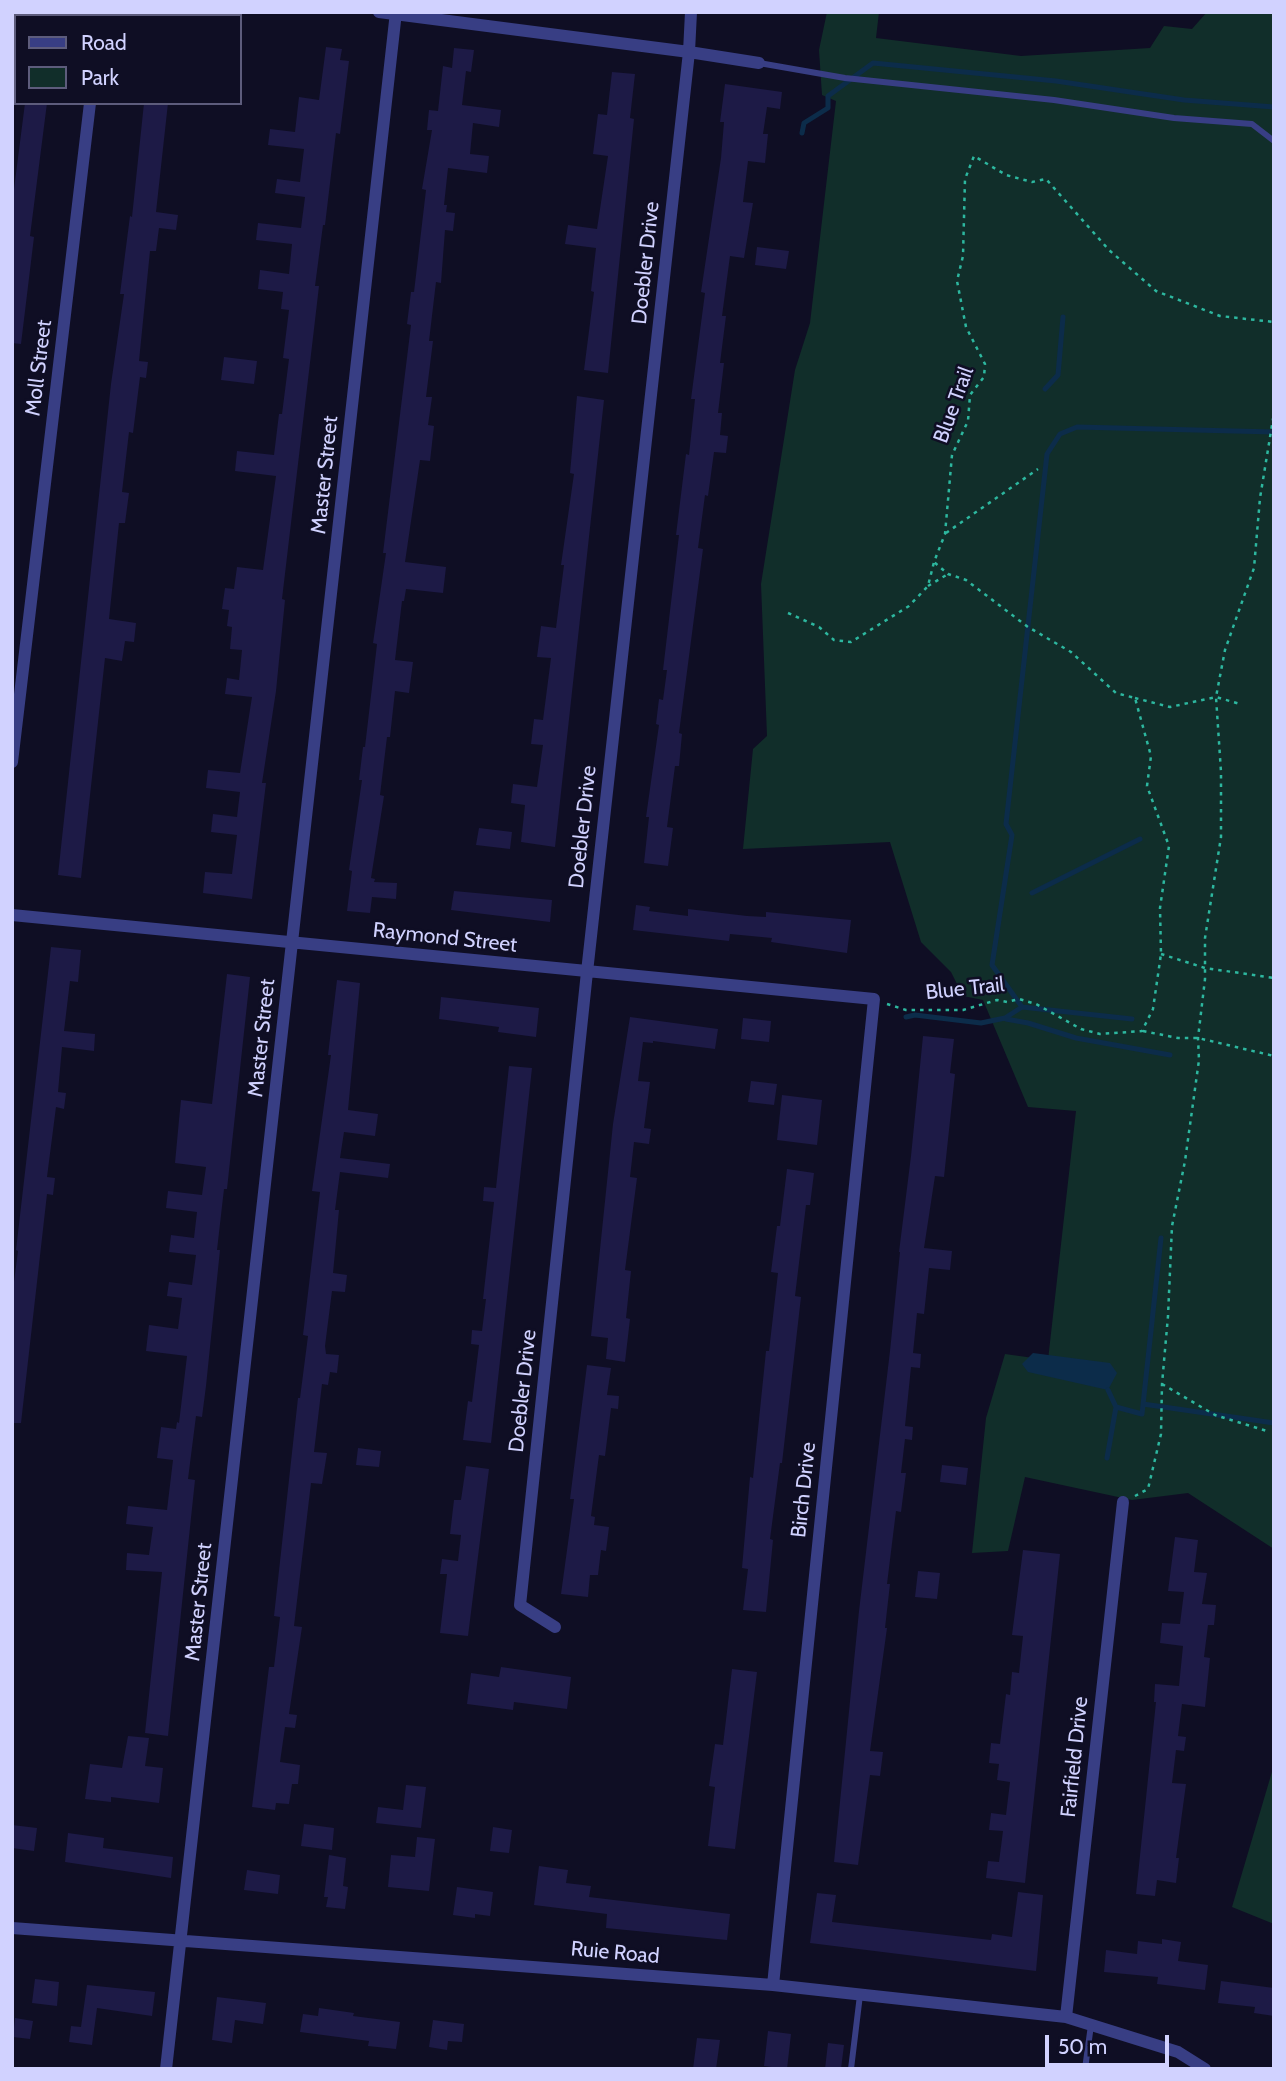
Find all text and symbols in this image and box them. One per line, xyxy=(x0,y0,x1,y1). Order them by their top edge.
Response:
legend xyxy=(14,14,242,105)
text: Road xyxy=(81,30,127,55)
text: Park xyxy=(81,65,119,90)
street label: Doebler Drive xyxy=(627,200,665,326)
street label: Moll Street xyxy=(21,318,57,418)
street label: Blue Trail xyxy=(929,363,979,447)
street label: Master Street xyxy=(306,415,344,535)
street label: Doebler Drive xyxy=(564,764,602,890)
street label: Raymond Street xyxy=(372,918,518,958)
street label: Blue Trail xyxy=(924,972,1006,1006)
street label: Master Street xyxy=(243,978,281,1098)
street label: Doebler Drive xyxy=(504,1328,542,1454)
street label: Birch Drive xyxy=(786,1441,822,1539)
street label: Master Street xyxy=(180,1542,218,1662)
street label: Fairfield Drive xyxy=(1056,1695,1094,1819)
street label: Ruie Road xyxy=(570,1937,660,1969)
scale bar xyxy=(1048,2022,1172,2066)
text: 50 m xyxy=(1058,2034,1107,2059)

